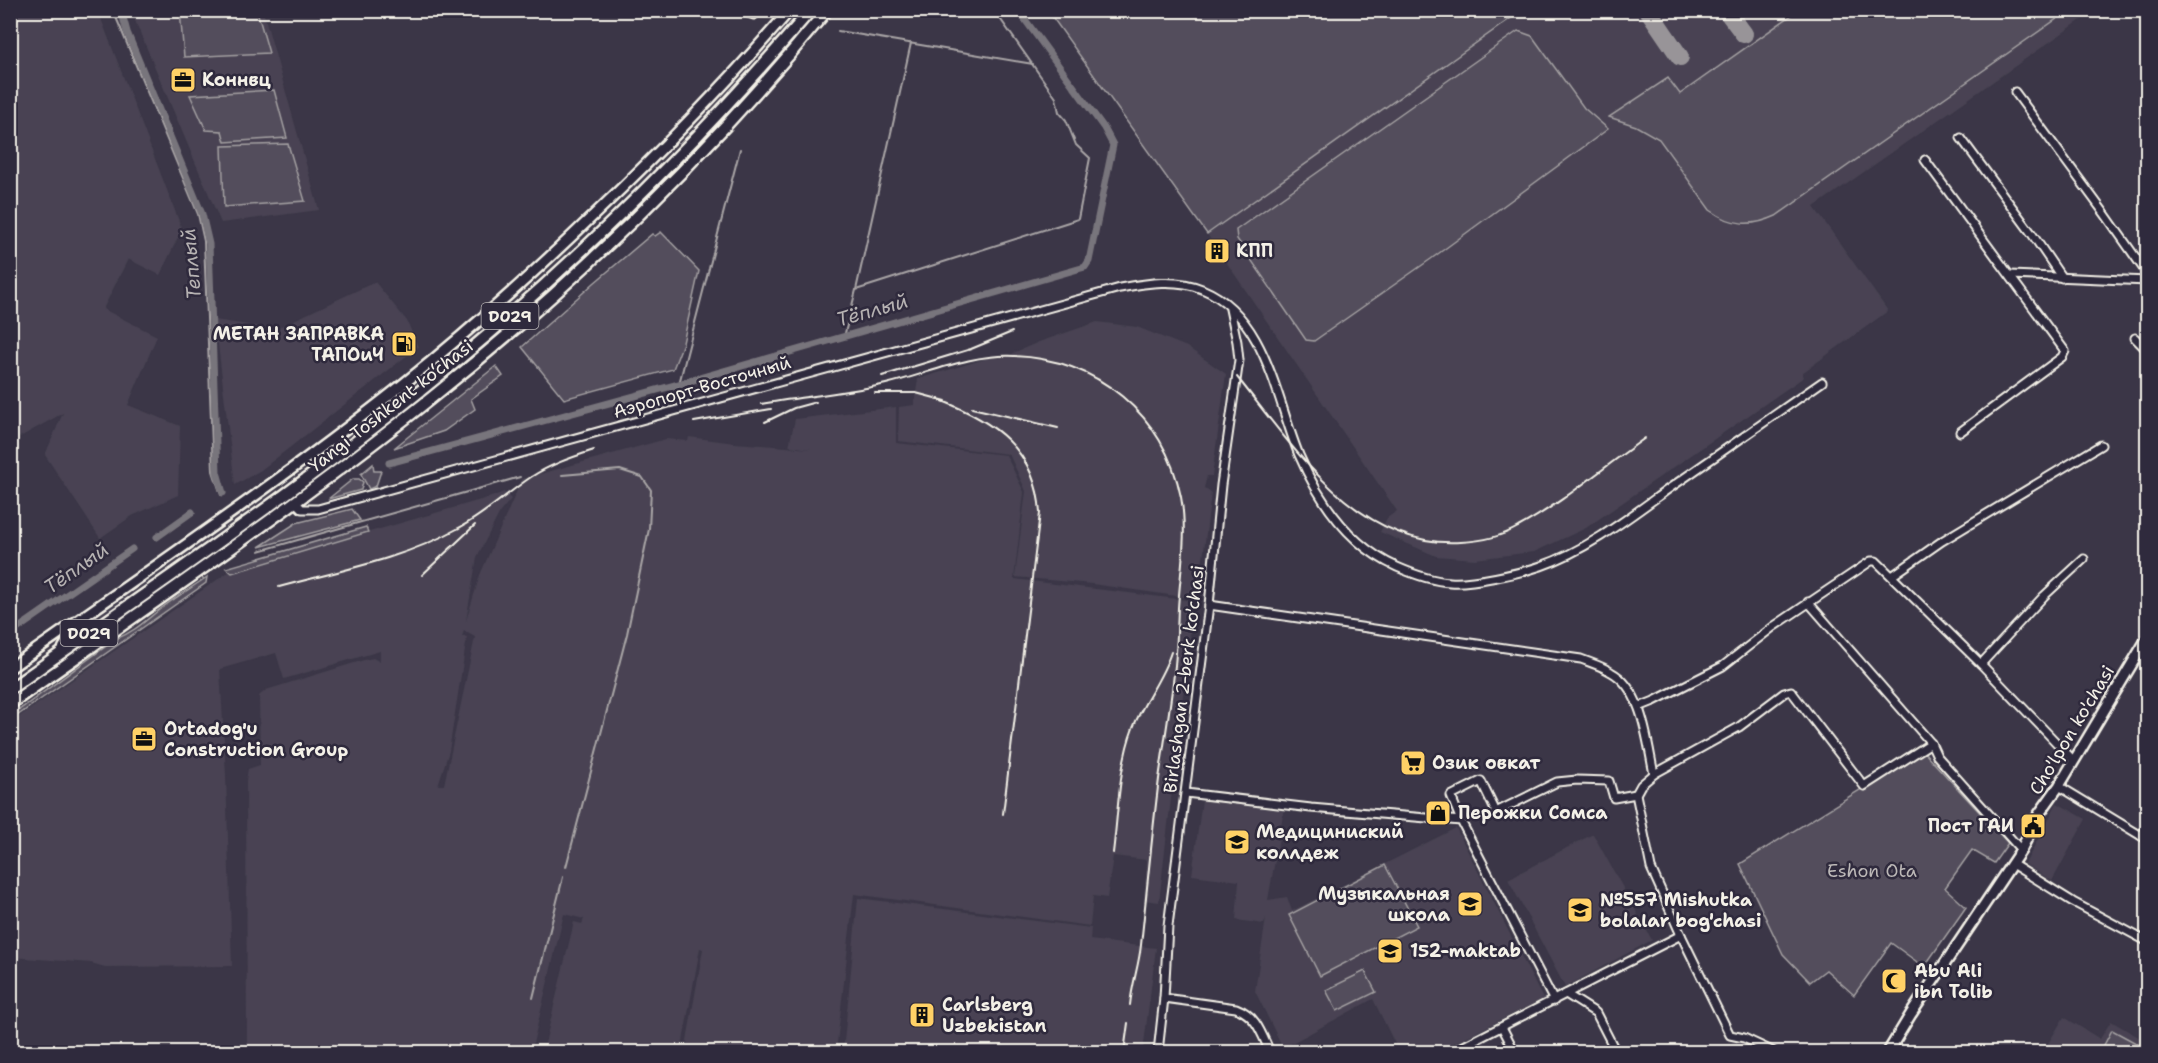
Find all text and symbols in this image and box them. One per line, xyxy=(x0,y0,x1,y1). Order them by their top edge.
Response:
office icon: Коннвц xyxy=(168,65,198,95)
place label: Коннвц xyxy=(202,68,272,92)
water label: Теплый xyxy=(175,227,207,301)
building icon: КПП xyxy=(1202,236,1232,266)
place label: КПП xyxy=(1236,239,1273,263)
water label: Тёплый xyxy=(833,287,911,333)
road number: D029 xyxy=(482,303,538,329)
place label: МЕТАН ЗАПРАВКА ТАПОиЧ xyxy=(213,322,384,367)
fuel station icon: МЕТАН ЗАПРАВКА ТАПОиЧ xyxy=(389,329,419,359)
street label: Yangi Toshkent ko‘chasi xyxy=(304,334,478,478)
street label: Аэропорт-Восточный xyxy=(610,350,794,424)
water label: Тёплый xyxy=(39,536,113,600)
street label: Birlashgan 2-berk ko'chasi xyxy=(1158,564,1210,794)
road number: D029 xyxy=(60,620,118,646)
street label: Cho'lpon ko'chasi xyxy=(2024,661,2120,799)
place label: Ortadog'u Construction Group xyxy=(164,717,348,762)
office icon: Ortadog'u Construction Group xyxy=(129,724,159,754)
supermarket icon: Озик овкат xyxy=(1398,748,1428,778)
place label: Озик овкат xyxy=(1432,751,1540,775)
shop icon: Перожки Сомса xyxy=(1423,798,1453,828)
place label: Перожки Сомса xyxy=(1458,801,1608,825)
public building icon: Пост ГАИ xyxy=(2018,811,2048,841)
place label: Пост ГАИ xyxy=(1928,814,2014,838)
place label: Медициниский коллдеж xyxy=(1256,820,1404,865)
school or university icon: Медициниский коллдеж xyxy=(1222,827,1252,857)
park label: Eshon Ota xyxy=(1827,859,1917,883)
place label: Музыкальная школа xyxy=(1318,882,1451,927)
place label: №557 Mishutka bolalar bog'chasi xyxy=(1600,888,1761,933)
school or university icon: Музыкальная школа xyxy=(1455,889,1485,919)
school or university icon: №557 Mishutka bolalar bog'chasi xyxy=(1565,895,1595,925)
school or university icon: 152-maktab xyxy=(1375,936,1405,966)
place label: 152-maktab xyxy=(1410,939,1521,963)
place label: Abu Ali ibn Tolib xyxy=(1914,959,1993,1004)
mosque icon: Abu Ali ibn Tolib xyxy=(1879,966,1909,996)
place label: Carlsberg Uzbekistan xyxy=(942,993,1046,1038)
building icon: Carlsberg Uzbekistan xyxy=(907,1000,937,1030)

